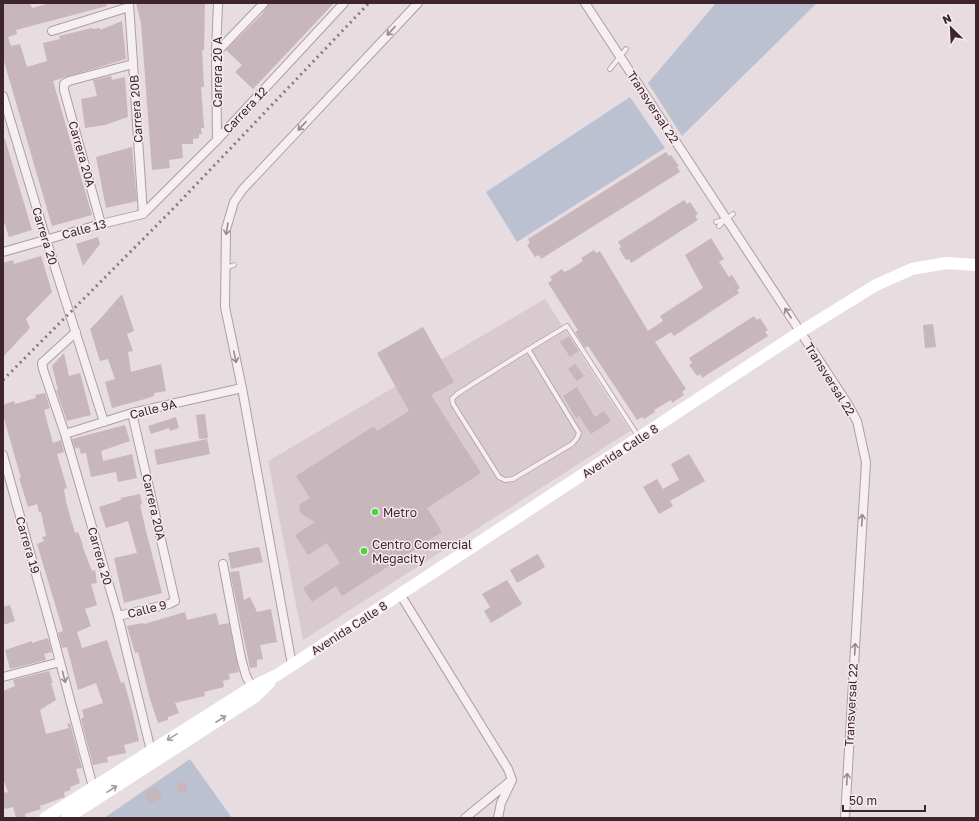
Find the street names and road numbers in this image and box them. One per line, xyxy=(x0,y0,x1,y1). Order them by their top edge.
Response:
street label: Carrera 20 A xyxy=(210,37,225,107)
street label: Transversal 22 xyxy=(624,68,682,146)
street label: Carrera 20B xyxy=(126,75,146,143)
street label: Carrera 12 xyxy=(220,84,270,136)
street label: Carrera 20A xyxy=(65,119,99,189)
street label: Carrera 20 xyxy=(29,205,61,267)
street label: Calle 13 xyxy=(60,216,108,242)
street label: Transversal 22 xyxy=(802,340,858,418)
street label: Calle 9A xyxy=(128,396,178,422)
street label: Avenida Calle 8 xyxy=(579,421,661,481)
street label: Carrera 20A xyxy=(139,472,169,542)
street label: Carrera 19 xyxy=(13,515,43,575)
street label: Carrera 20 xyxy=(85,525,115,587)
street label: Calle 9 xyxy=(126,597,168,621)
street label: Avenida Calle 8 xyxy=(308,598,390,658)
street label: Transversal 22 xyxy=(841,663,861,747)

